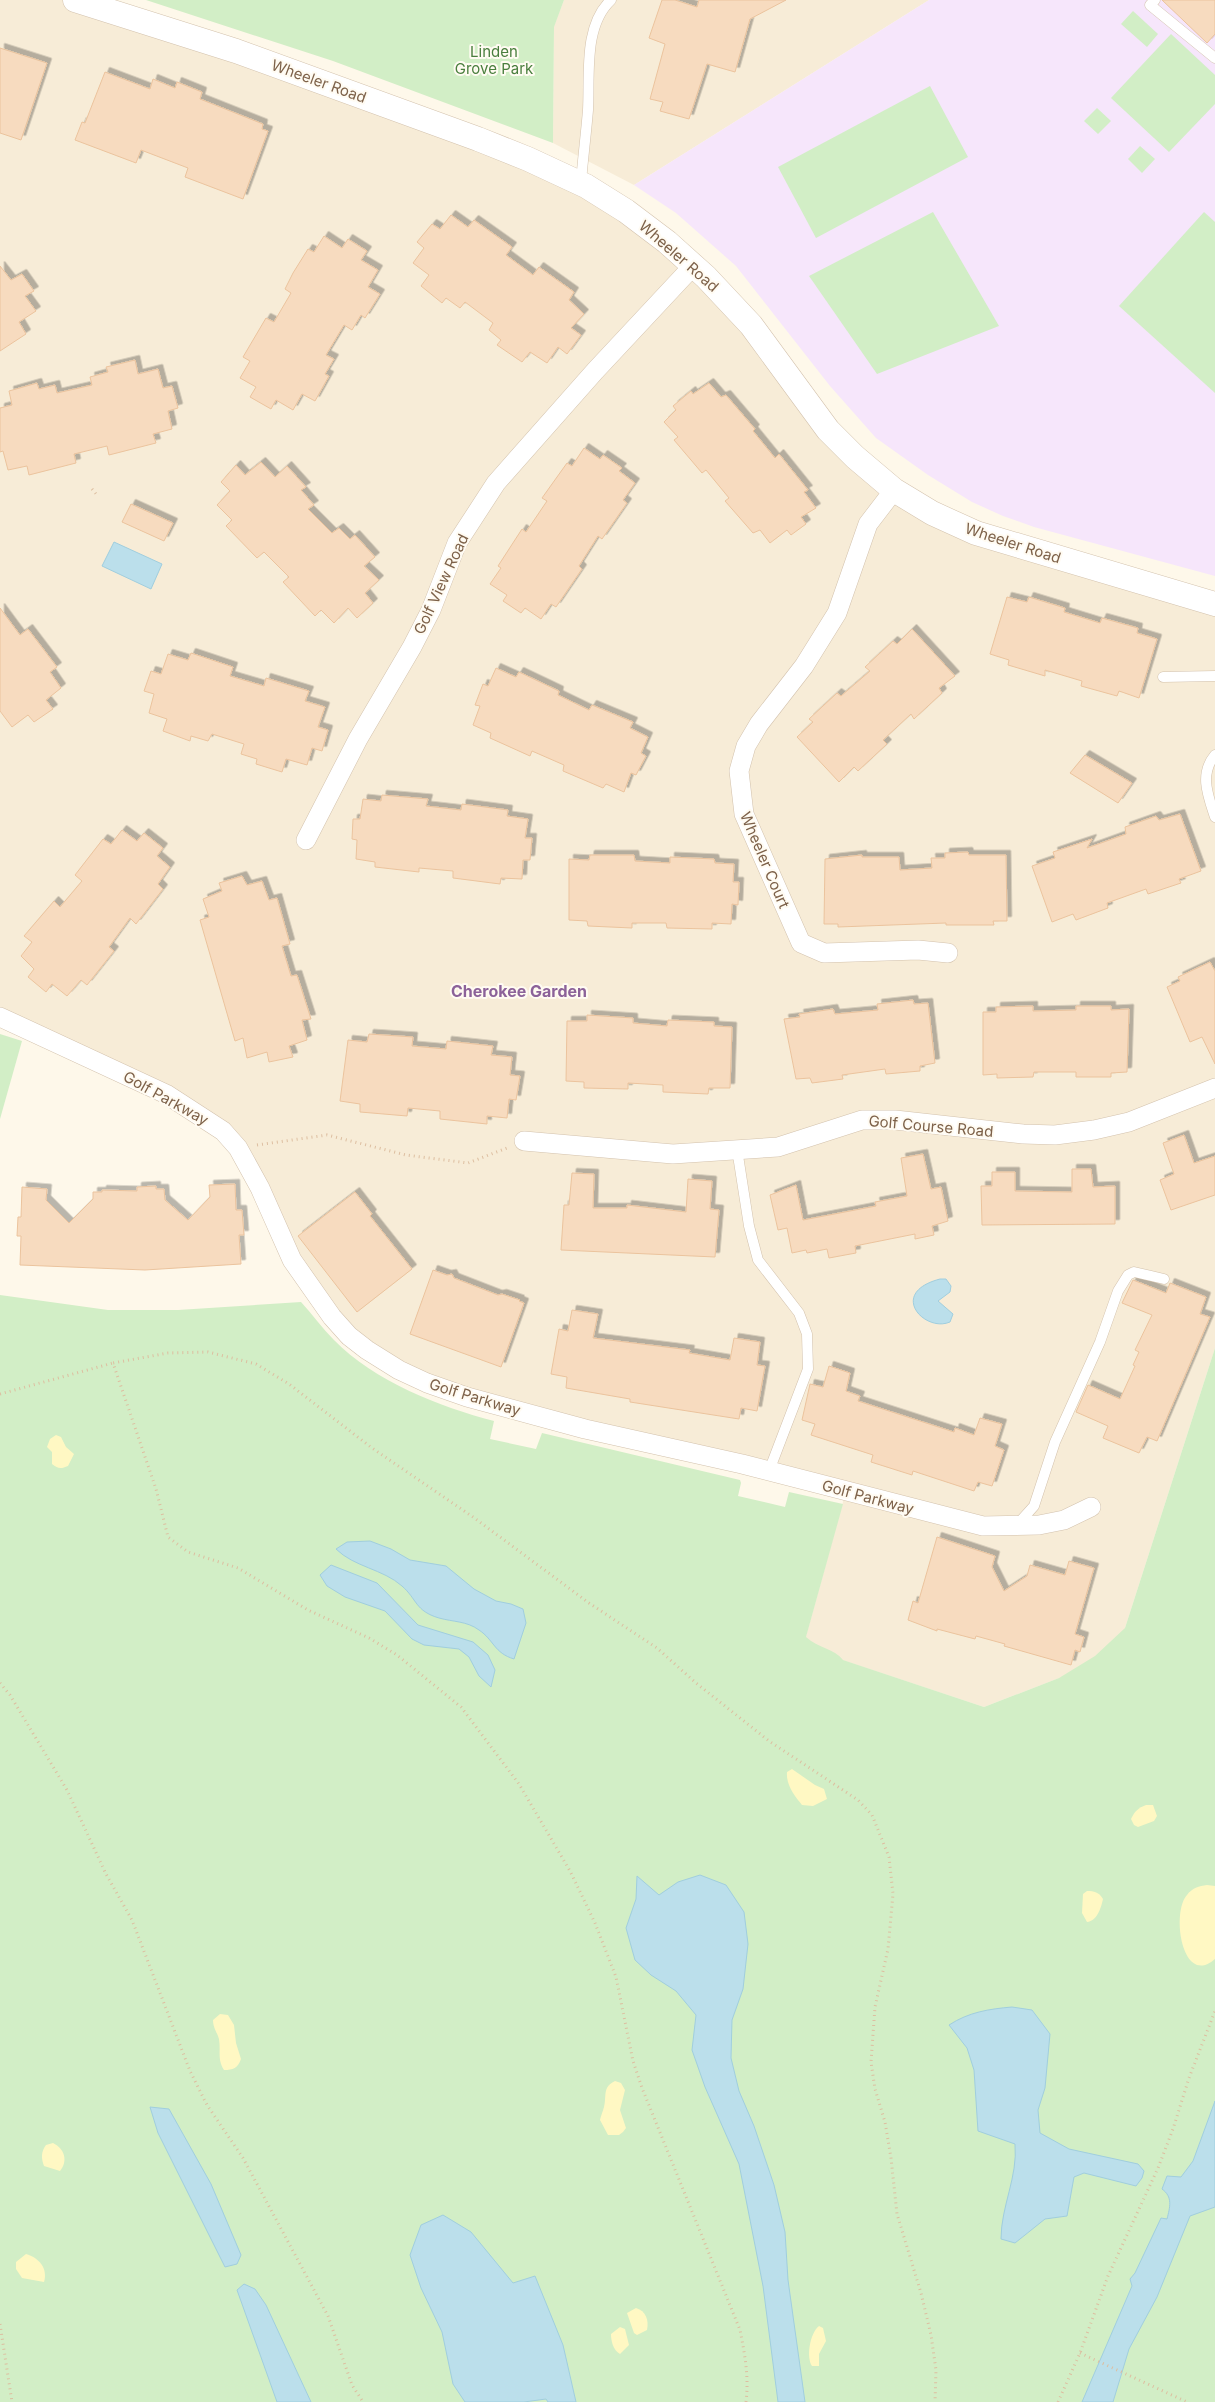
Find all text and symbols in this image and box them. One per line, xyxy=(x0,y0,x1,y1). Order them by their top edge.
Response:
park label: Linden Grove Park xyxy=(455,42,534,78)
street label: Wheeler Road xyxy=(269,55,369,107)
street label: Wheeler Road xyxy=(635,216,723,296)
street label: Wheeler Road xyxy=(963,519,1063,567)
street label: Golf View Road xyxy=(409,531,473,637)
street label: Wheeler Court xyxy=(736,809,794,911)
district label: Cherokee Garden xyxy=(451,981,587,1001)
street label: Golf Parkway xyxy=(120,1067,212,1130)
street label: Golf Course Road xyxy=(868,1111,994,1141)
street label: Golf Parkway xyxy=(427,1374,524,1420)
street label: Golf Parkway xyxy=(820,1476,917,1519)

